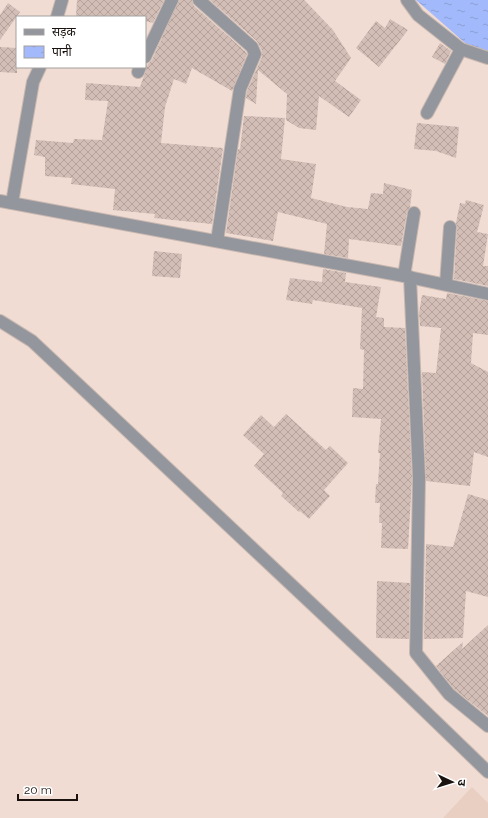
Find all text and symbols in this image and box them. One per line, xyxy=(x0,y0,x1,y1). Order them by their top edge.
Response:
legend xyxy=(16,16,146,68)
text: सड़क xyxy=(52,25,77,39)
text: पानी xyxy=(52,44,73,59)
north arrow xyxy=(432,762,472,802)
scale bar xyxy=(18,776,77,802)
text: उ xyxy=(455,779,468,787)
text: 20 m xyxy=(24,783,52,797)

